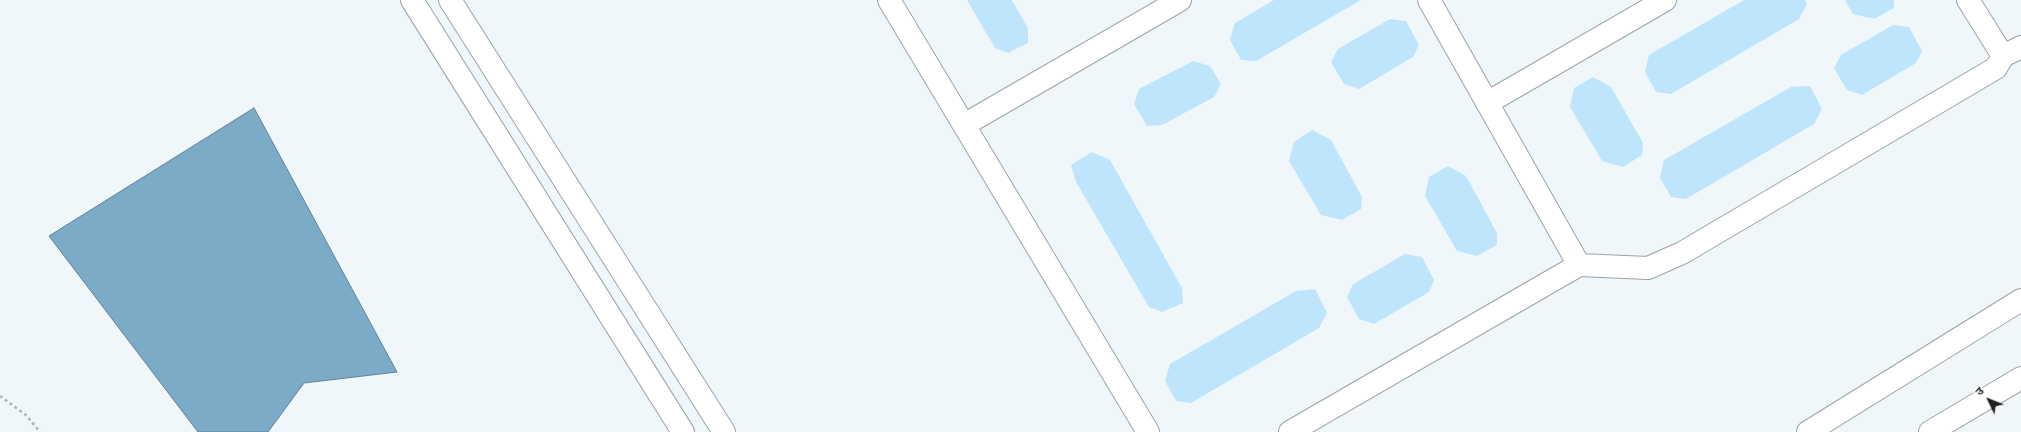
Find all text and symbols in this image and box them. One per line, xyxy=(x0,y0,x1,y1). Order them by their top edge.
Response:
north arrow xyxy=(1969,380,2009,420)
text: उ xyxy=(1973,385,1987,398)

